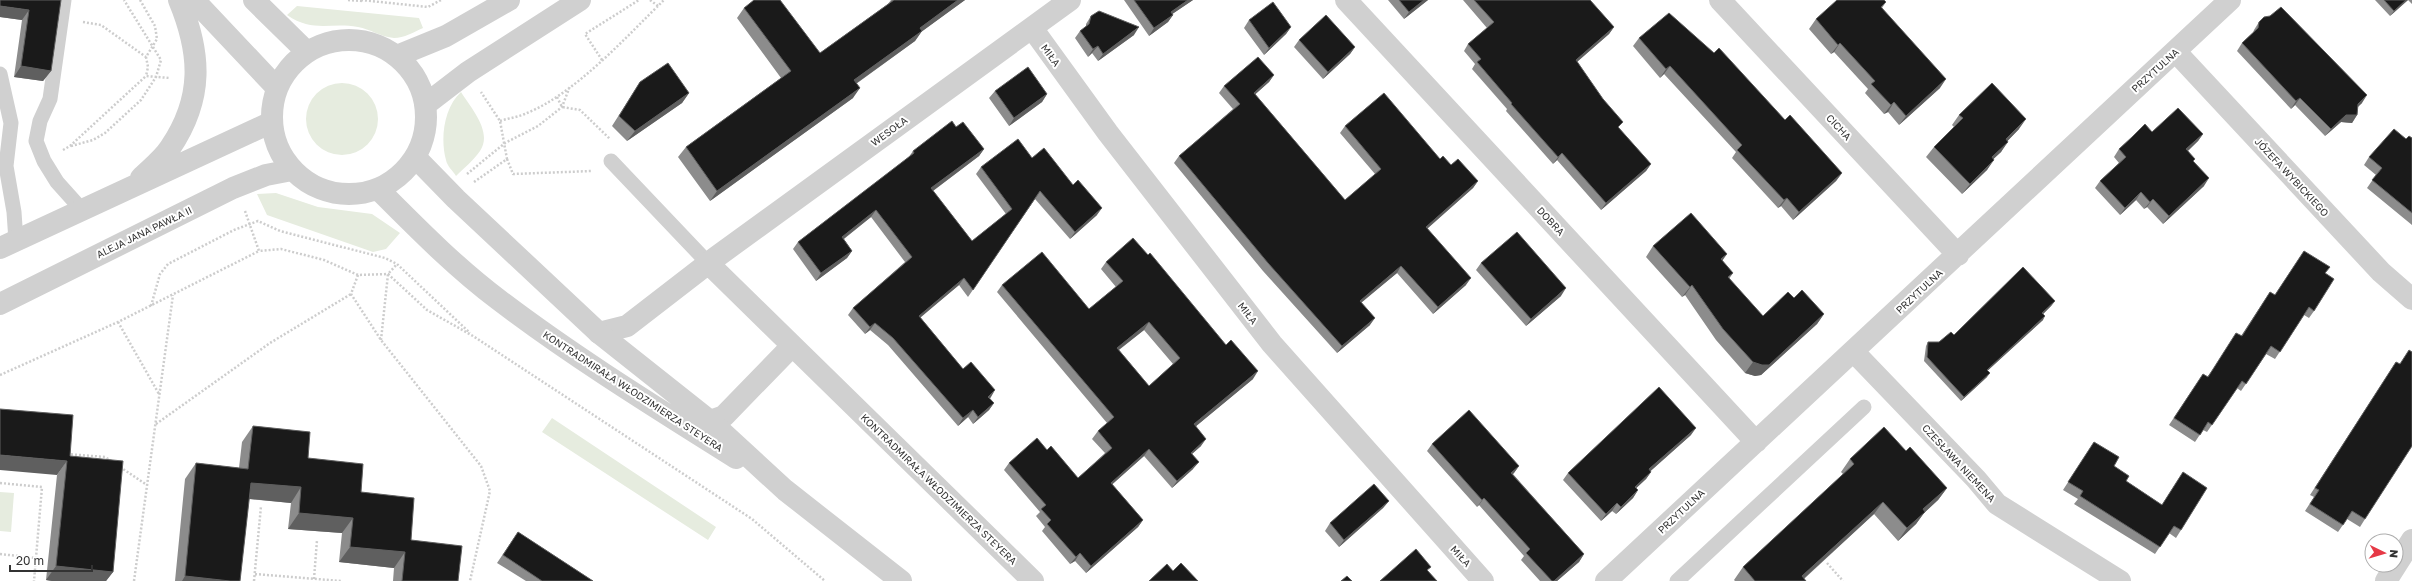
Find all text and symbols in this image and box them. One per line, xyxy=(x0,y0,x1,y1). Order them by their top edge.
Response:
street label: MIŁA xyxy=(1039,42,1063,69)
street label: PRZYTULNA xyxy=(2129,45,2181,94)
street label: CICHA xyxy=(1824,112,1854,143)
street label: WESOŁA xyxy=(868,114,910,148)
street label: JÓZEFA WYBICKIEGO xyxy=(2253,135,2331,219)
street label: ALEJA JANA PAWŁA II xyxy=(94,204,194,260)
street label: DOBRA xyxy=(1535,204,1567,238)
street label: PRZYTULNA xyxy=(1893,266,1945,316)
street label: MIŁA xyxy=(1236,300,1260,327)
street label: KONTRADMIRAŁA WŁODZIMIERZA STEYERA xyxy=(541,328,725,454)
street label: KONTRADMIRAŁA WŁODZIMIERZA STEYERA xyxy=(859,411,1020,567)
street label: CZESŁAWA NIEMENA xyxy=(1920,422,1998,504)
street label: PRZYTULNA xyxy=(1655,486,1707,536)
north arrow xyxy=(2364,533,2404,573)
street label: MIŁA xyxy=(1448,543,1474,569)
scale bar xyxy=(10,547,92,573)
text: N xyxy=(2388,549,2401,559)
text: 20 m xyxy=(16,553,44,568)

